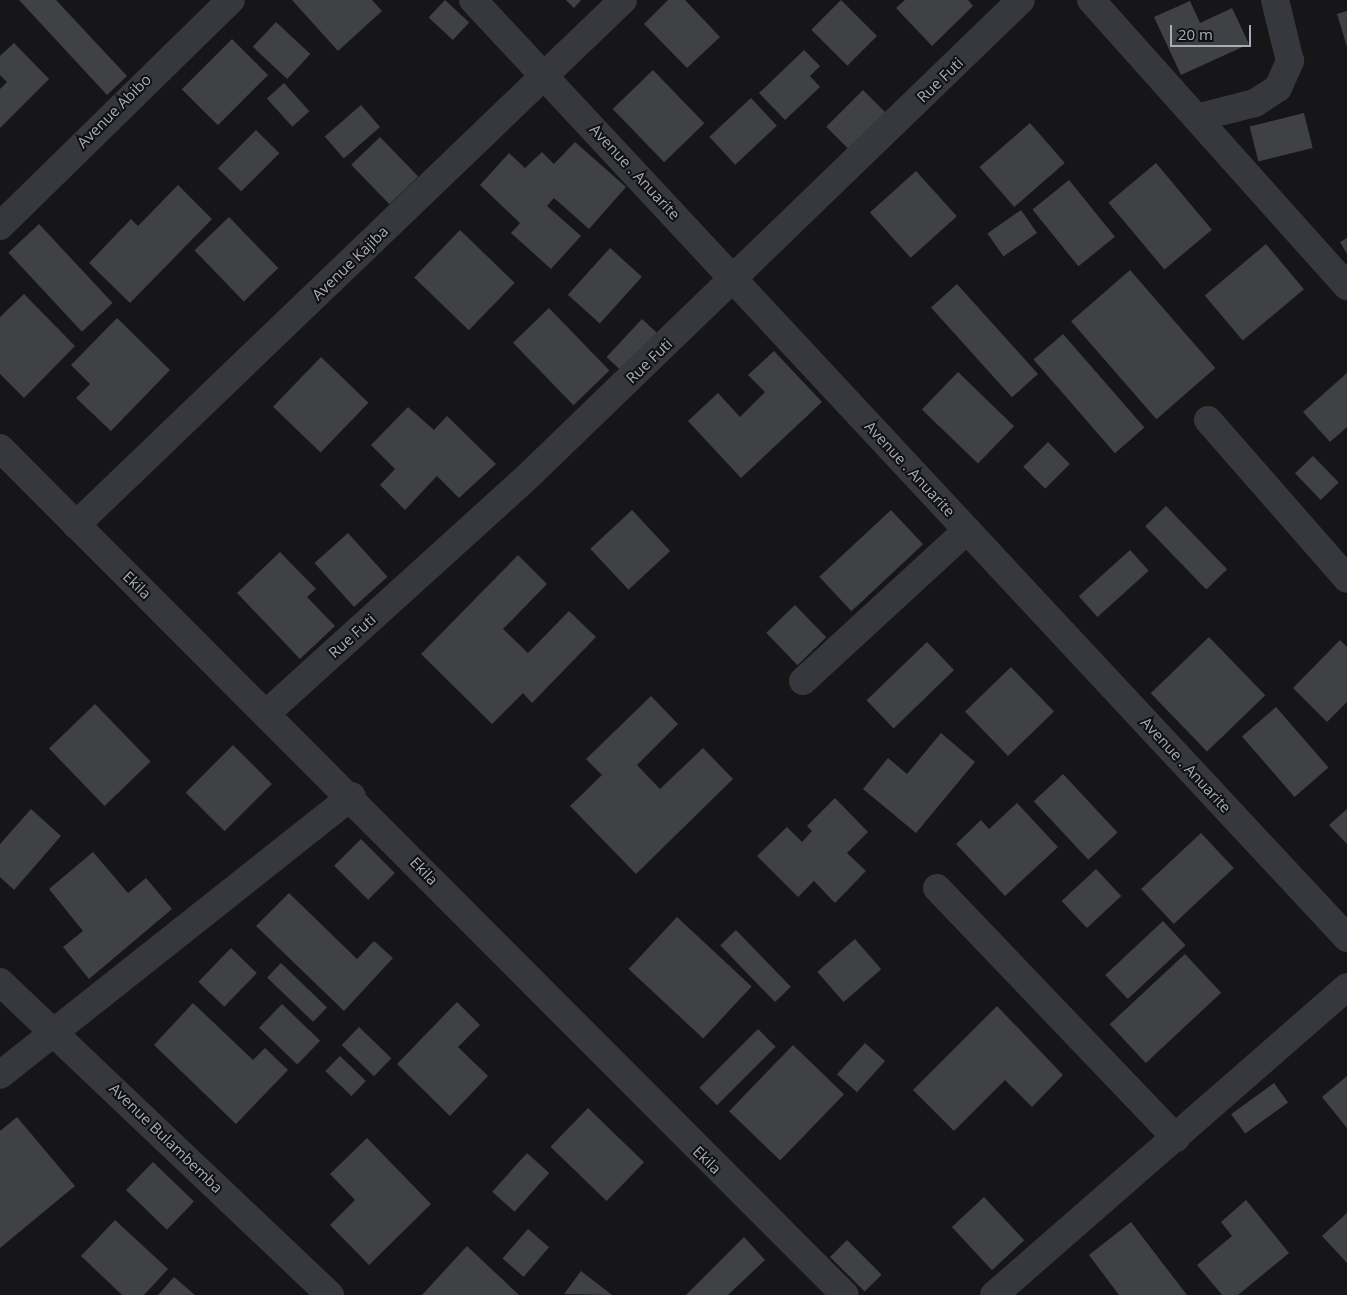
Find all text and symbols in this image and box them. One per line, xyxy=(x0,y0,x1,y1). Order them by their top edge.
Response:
scale bar xyxy=(1172,15,1253,47)
text: 20 m xyxy=(1178,24,1213,44)
street label: Rue Futi xyxy=(913,54,967,106)
street label: Avenue Abibo xyxy=(73,70,155,152)
street label: Avenue . Anuarite xyxy=(586,121,684,223)
street label: Avenue Kajiba xyxy=(308,222,392,304)
street label: Rue Futi xyxy=(622,335,676,387)
street label: Avenue . Anuarite xyxy=(861,418,959,520)
street label: Ekila xyxy=(119,567,155,603)
street label: Rue Futi xyxy=(325,610,379,662)
street label: Avenue . Anuarite xyxy=(1137,714,1235,816)
street label: Ekila xyxy=(406,853,442,889)
street label: Avenue Bulambemba xyxy=(106,1079,226,1197)
street label: Ekila xyxy=(689,1142,725,1178)

